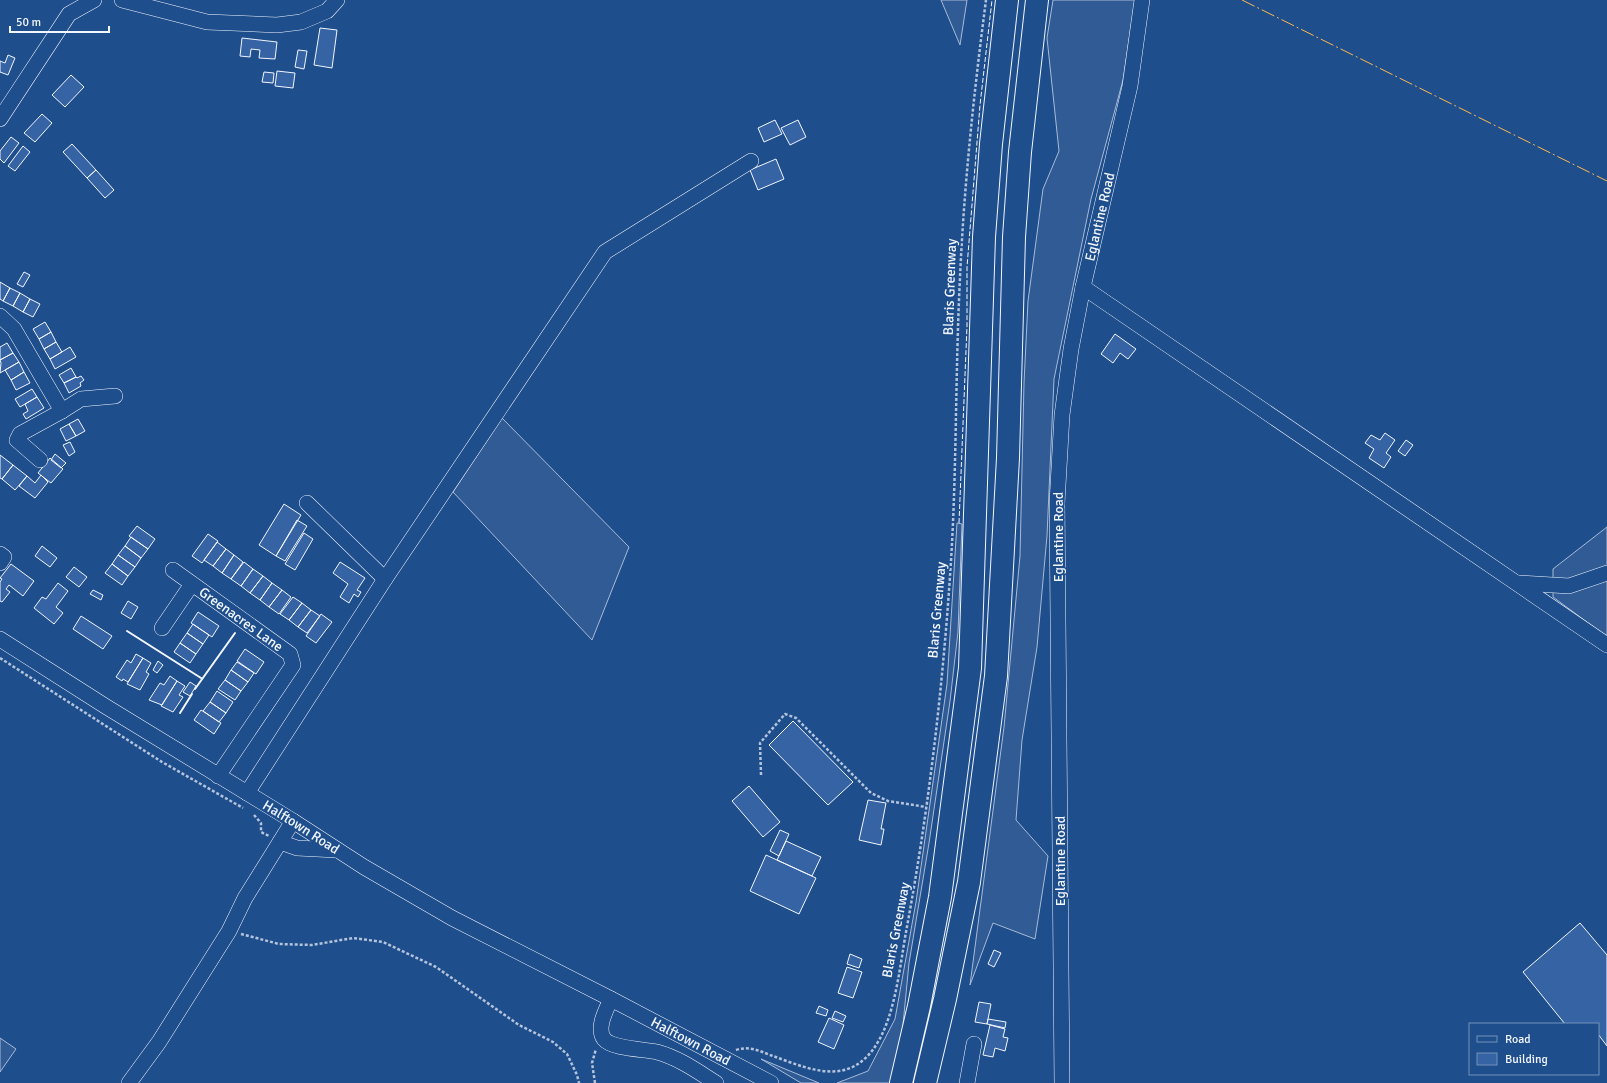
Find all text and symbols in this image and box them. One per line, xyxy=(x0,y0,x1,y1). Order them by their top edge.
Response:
scale bar xyxy=(10,8,109,34)
text: 50 m xyxy=(16,15,41,30)
street label: Eglantine Road xyxy=(1081,171,1118,263)
street label: Blaris Greenway xyxy=(940,238,960,336)
street label: Eglantine Road xyxy=(1050,492,1067,582)
street label: Blaris Greenway xyxy=(924,561,950,659)
street label: Greenacres Lane xyxy=(196,583,287,655)
street label: Halftown Road xyxy=(260,796,343,857)
street label: Eglantine Road xyxy=(1052,816,1069,906)
street label: Blaris Greenway xyxy=(878,880,914,979)
street label: Halftown Road xyxy=(648,1013,734,1069)
legend xyxy=(1469,1023,1599,1075)
text: Road xyxy=(1505,1032,1531,1047)
text: Building xyxy=(1505,1052,1548,1067)

